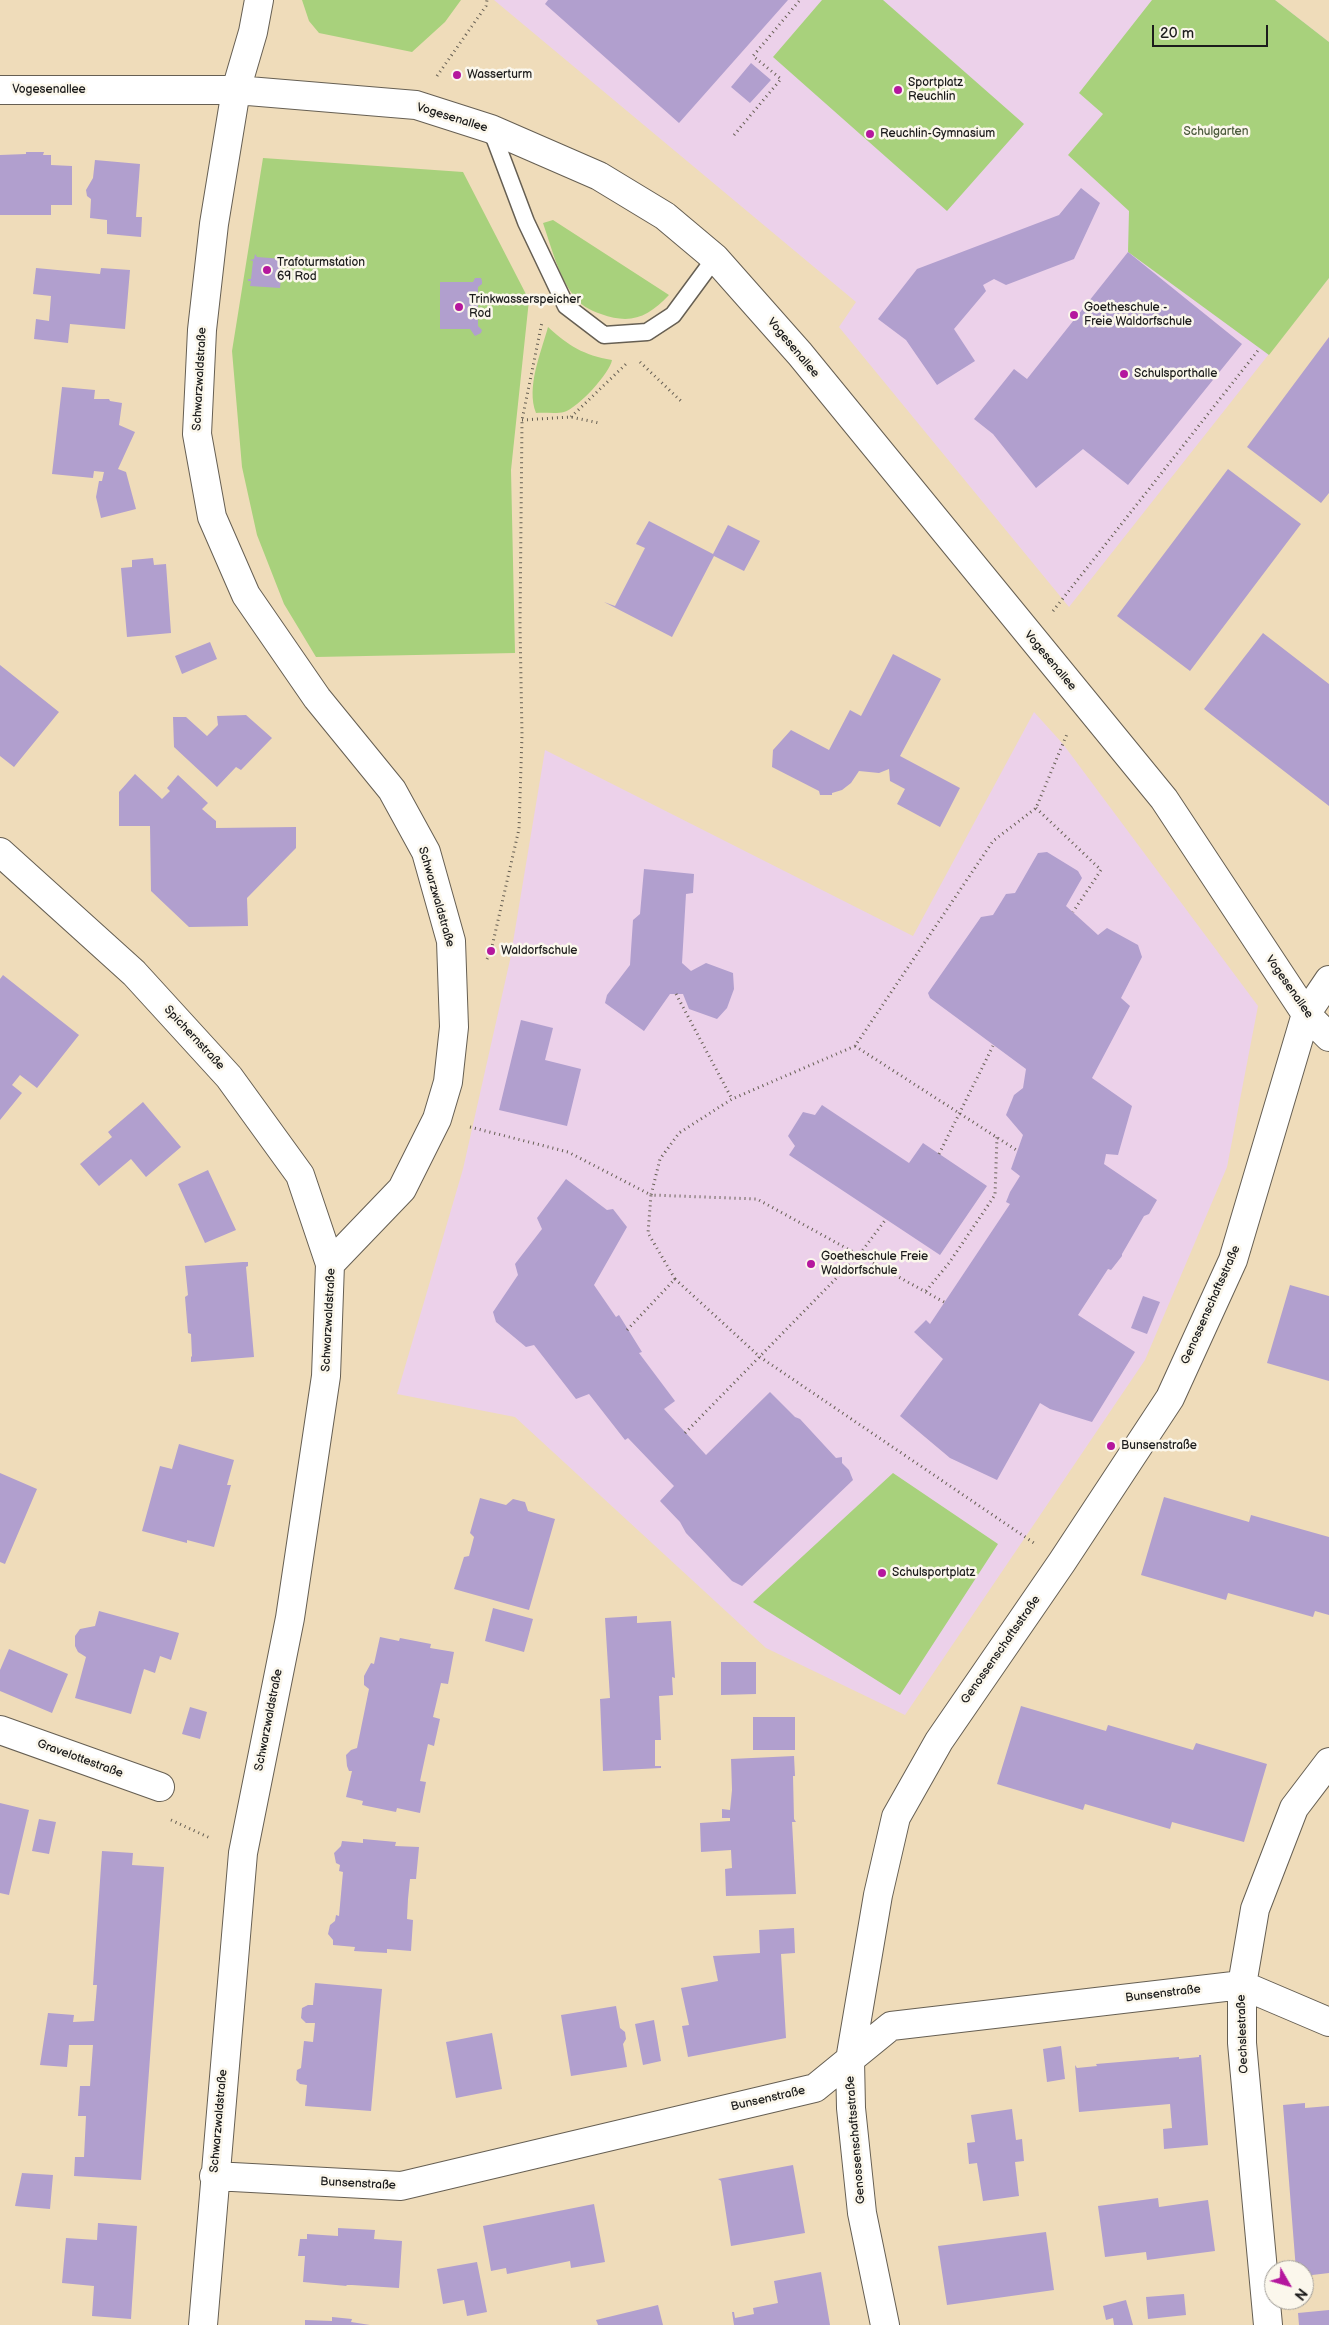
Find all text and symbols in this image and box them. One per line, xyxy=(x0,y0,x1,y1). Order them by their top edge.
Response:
scale bar xyxy=(1154,15,1270,47)
text: 20 m xyxy=(1160,24,1194,43)
place label: Wasserturm xyxy=(467,68,532,82)
marker: Wasserturm xyxy=(451,69,463,81)
place label: Sportplatz Reuchlin xyxy=(908,76,963,104)
street label: Vogesenallee xyxy=(12,83,86,97)
marker: Sportplatz Reuchlin xyxy=(892,84,904,96)
street label: Vogesenallee xyxy=(415,100,489,136)
park label: Schulgarten xyxy=(1184,125,1248,139)
place label: Reuchlin-Gymnasium xyxy=(880,127,995,141)
marker: Reuchlin-Gymnasium xyxy=(864,128,876,140)
place label: Trafoturmstation 69 Rod xyxy=(277,256,365,284)
marker: Trafoturmstation 69 Rod xyxy=(261,264,273,276)
place label: Trinkwasserspeicher Rod xyxy=(469,293,581,321)
marker: Trinkwasserspeicher Rod xyxy=(453,301,465,313)
place label: Goetheschule - Freie Waldorfschule xyxy=(1084,301,1192,329)
marker: Goetheschule - Freie Waldorfschule xyxy=(1068,309,1080,321)
street label: Vogesenallee xyxy=(764,315,822,381)
street label: Schwarzwaldstraße xyxy=(190,327,210,431)
place label: Schulsporthalle xyxy=(1134,367,1217,381)
marker: Schulsporthalle xyxy=(1118,368,1130,380)
street label: Vogesenallee xyxy=(1021,628,1079,694)
street label: Schwarzwaldstraße xyxy=(415,845,457,949)
place label: Waldorfschule xyxy=(501,944,577,958)
marker: Waldorfschule xyxy=(485,945,497,957)
street label: Vogesenallee xyxy=(1262,953,1316,1021)
street label: Spichernstraße xyxy=(161,1003,227,1073)
street label: Genossenschaftsstraße xyxy=(1178,1243,1244,1367)
place label: Goetheschule Freie Waldorfschule xyxy=(821,1250,928,1278)
marker: Goetheschule Freie Waldorfschule xyxy=(805,1258,817,1270)
street label: Schwarzwaldstraße xyxy=(319,1268,339,1372)
place label: Bunsenstraße xyxy=(1121,1439,1197,1453)
marker: Bunsenstraße xyxy=(1105,1440,1117,1452)
place label: Schulsportplatz xyxy=(892,1566,975,1580)
marker: Schulsportplatz xyxy=(876,1567,888,1579)
street label: Genossenschaftsstraße xyxy=(958,1593,1044,1707)
street label: Schwarzwaldstraße xyxy=(252,1668,286,1772)
street label: Gravelottestraße xyxy=(35,1737,125,1781)
street label: Bunsenstraße xyxy=(1124,1982,1202,2006)
street label: Oechslestraße xyxy=(1234,1994,1252,2074)
street label: Schwarzwaldstraße xyxy=(207,2069,231,2173)
street label: Genossenschaftsstraße xyxy=(843,2075,869,2205)
street label: Bunsenstraße xyxy=(729,2083,807,2115)
street label: Bunsenstraße xyxy=(320,2175,396,2193)
north arrow xyxy=(1264,2260,1314,2310)
text: N xyxy=(1290,2285,1310,2303)

